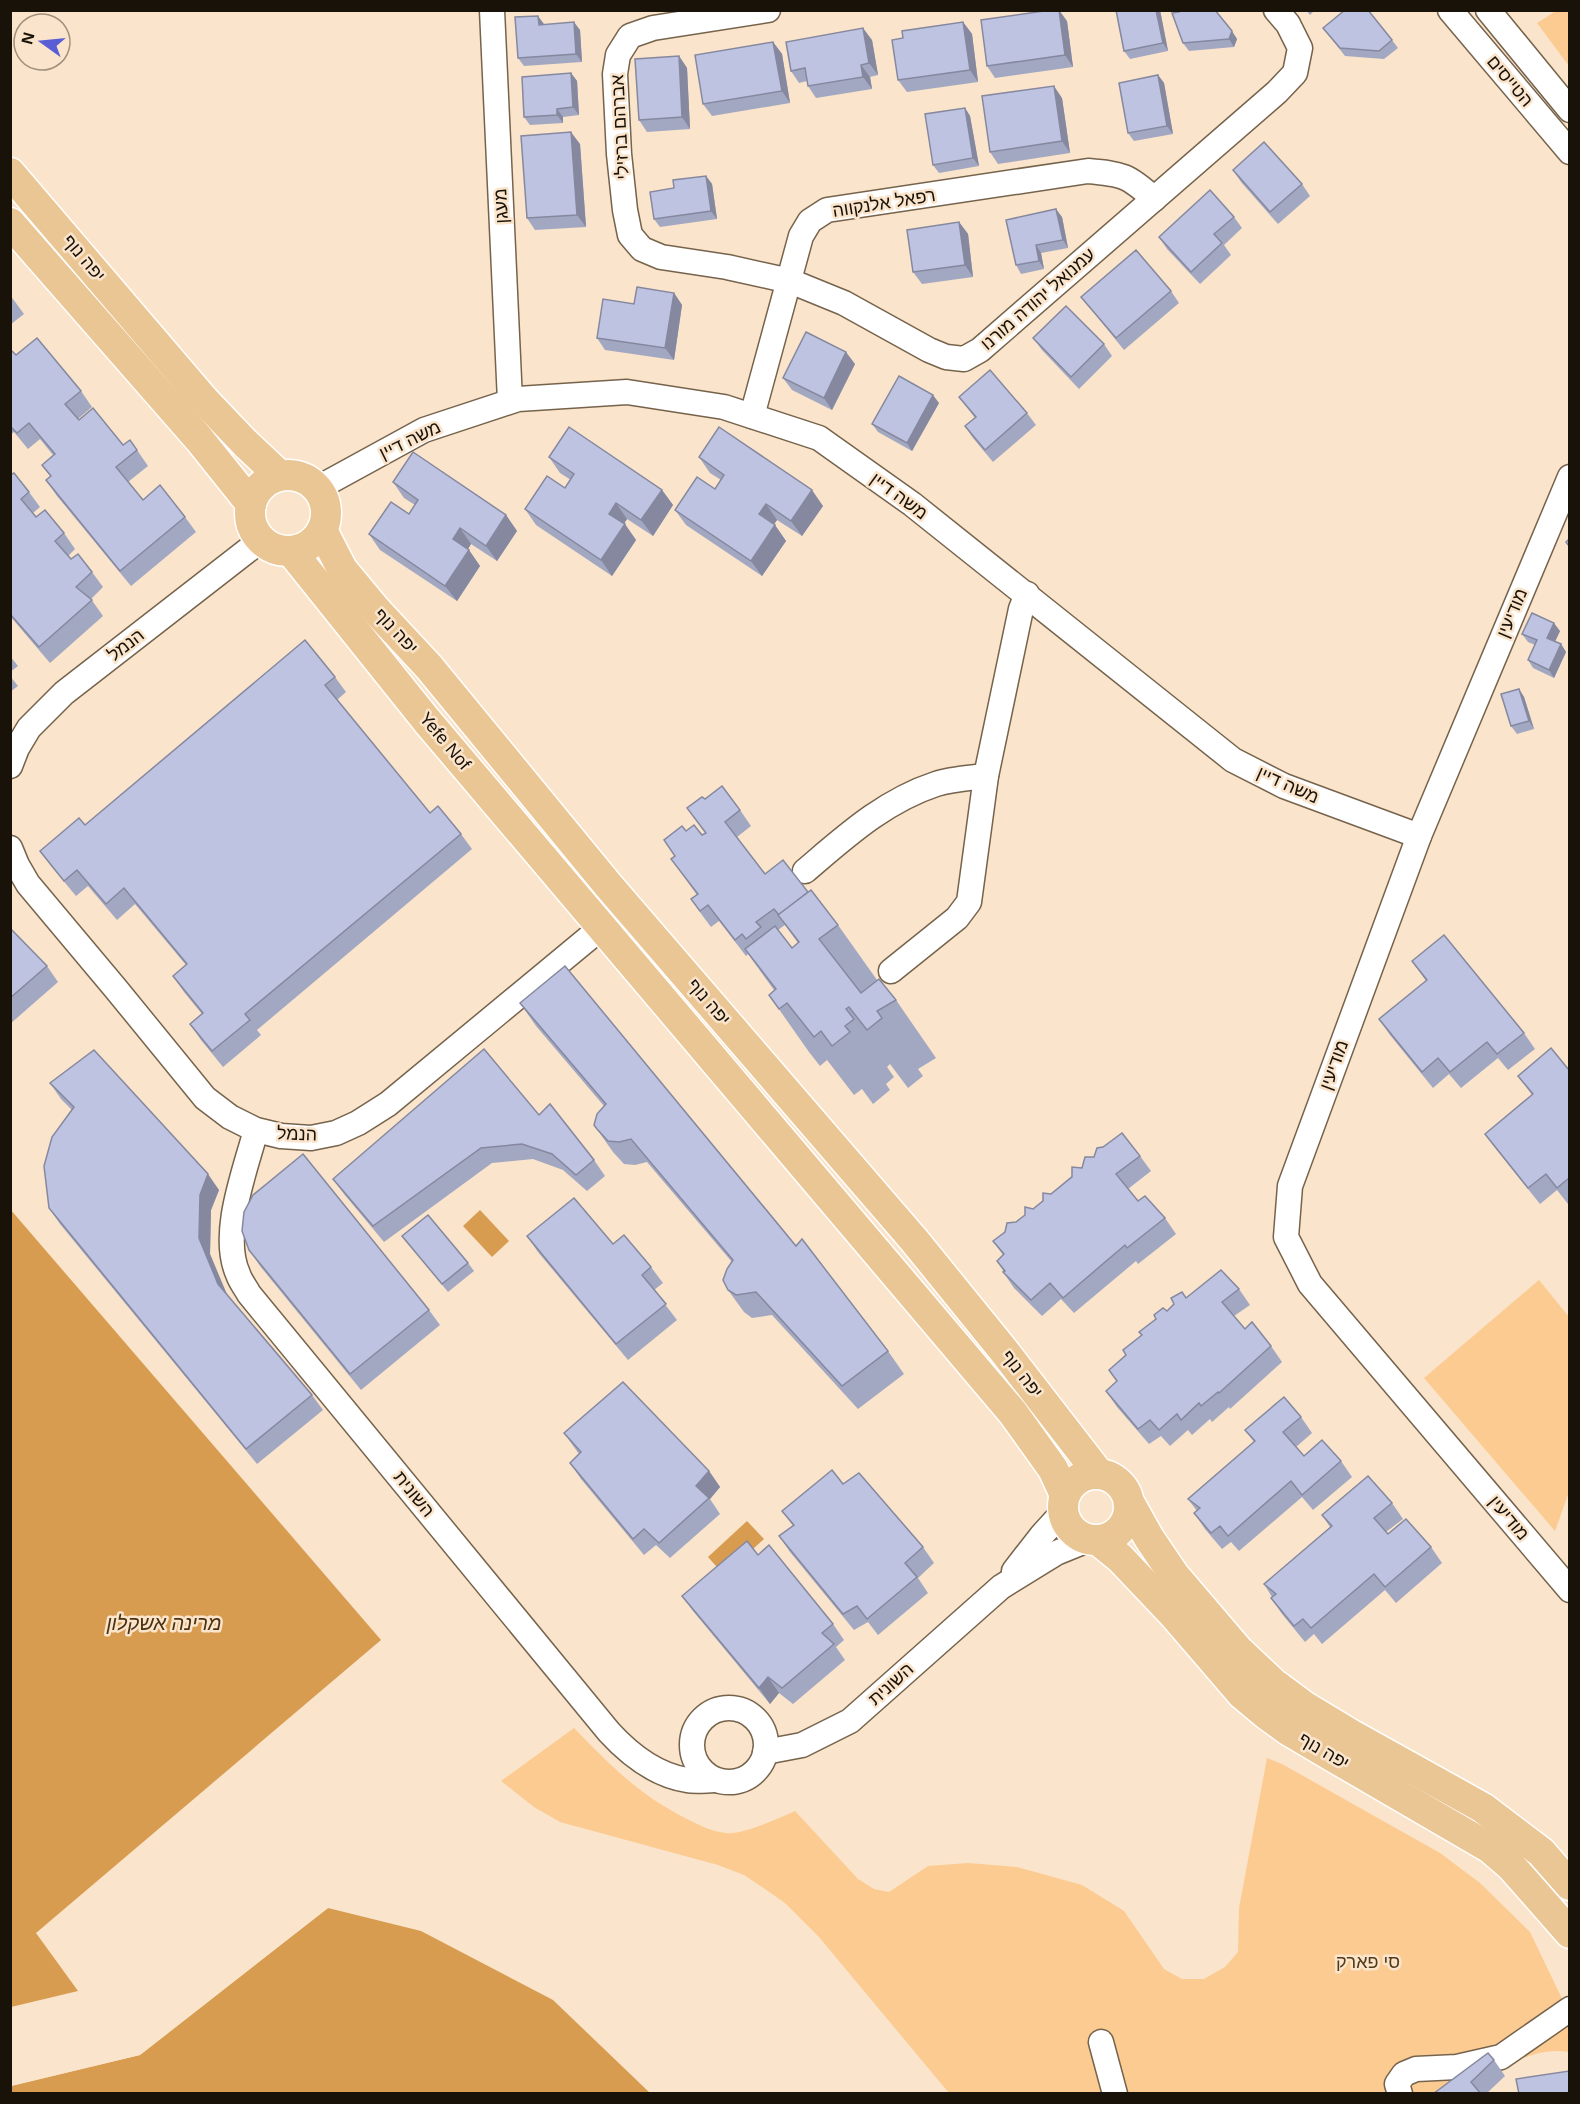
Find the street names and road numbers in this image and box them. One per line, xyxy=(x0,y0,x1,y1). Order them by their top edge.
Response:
street label: הטייסים xyxy=(1483,51,1537,111)
street label: אברהם ברזילי xyxy=(607,73,633,180)
street label: רפאל אלנקווה xyxy=(831,185,937,221)
street label: מעגן xyxy=(490,188,512,224)
street label: יפה נוף xyxy=(59,231,109,285)
street label: עמנואל יהודה מורנו xyxy=(977,244,1099,354)
street label: משה דיין xyxy=(376,417,444,463)
street label: משה דיין xyxy=(867,469,931,523)
street label: מודיעין xyxy=(1493,585,1531,641)
street label: יפה נוף xyxy=(370,604,422,658)
street label: הנמל xyxy=(104,625,148,665)
street label: Yefe Nof xyxy=(415,708,475,774)
street label: משה דיין xyxy=(1254,762,1322,808)
street label: יפה נוף xyxy=(684,975,734,1029)
street label: מודיעין xyxy=(1316,1037,1352,1093)
street label: הנמל xyxy=(277,1123,317,1145)
street label: יפה נוף xyxy=(997,1346,1047,1402)
street label: השונית xyxy=(390,1467,438,1521)
street label: מודיעין xyxy=(1485,1492,1533,1544)
street label: השונית xyxy=(865,1659,917,1709)
street label: יפה נוף xyxy=(1295,1729,1353,1773)

